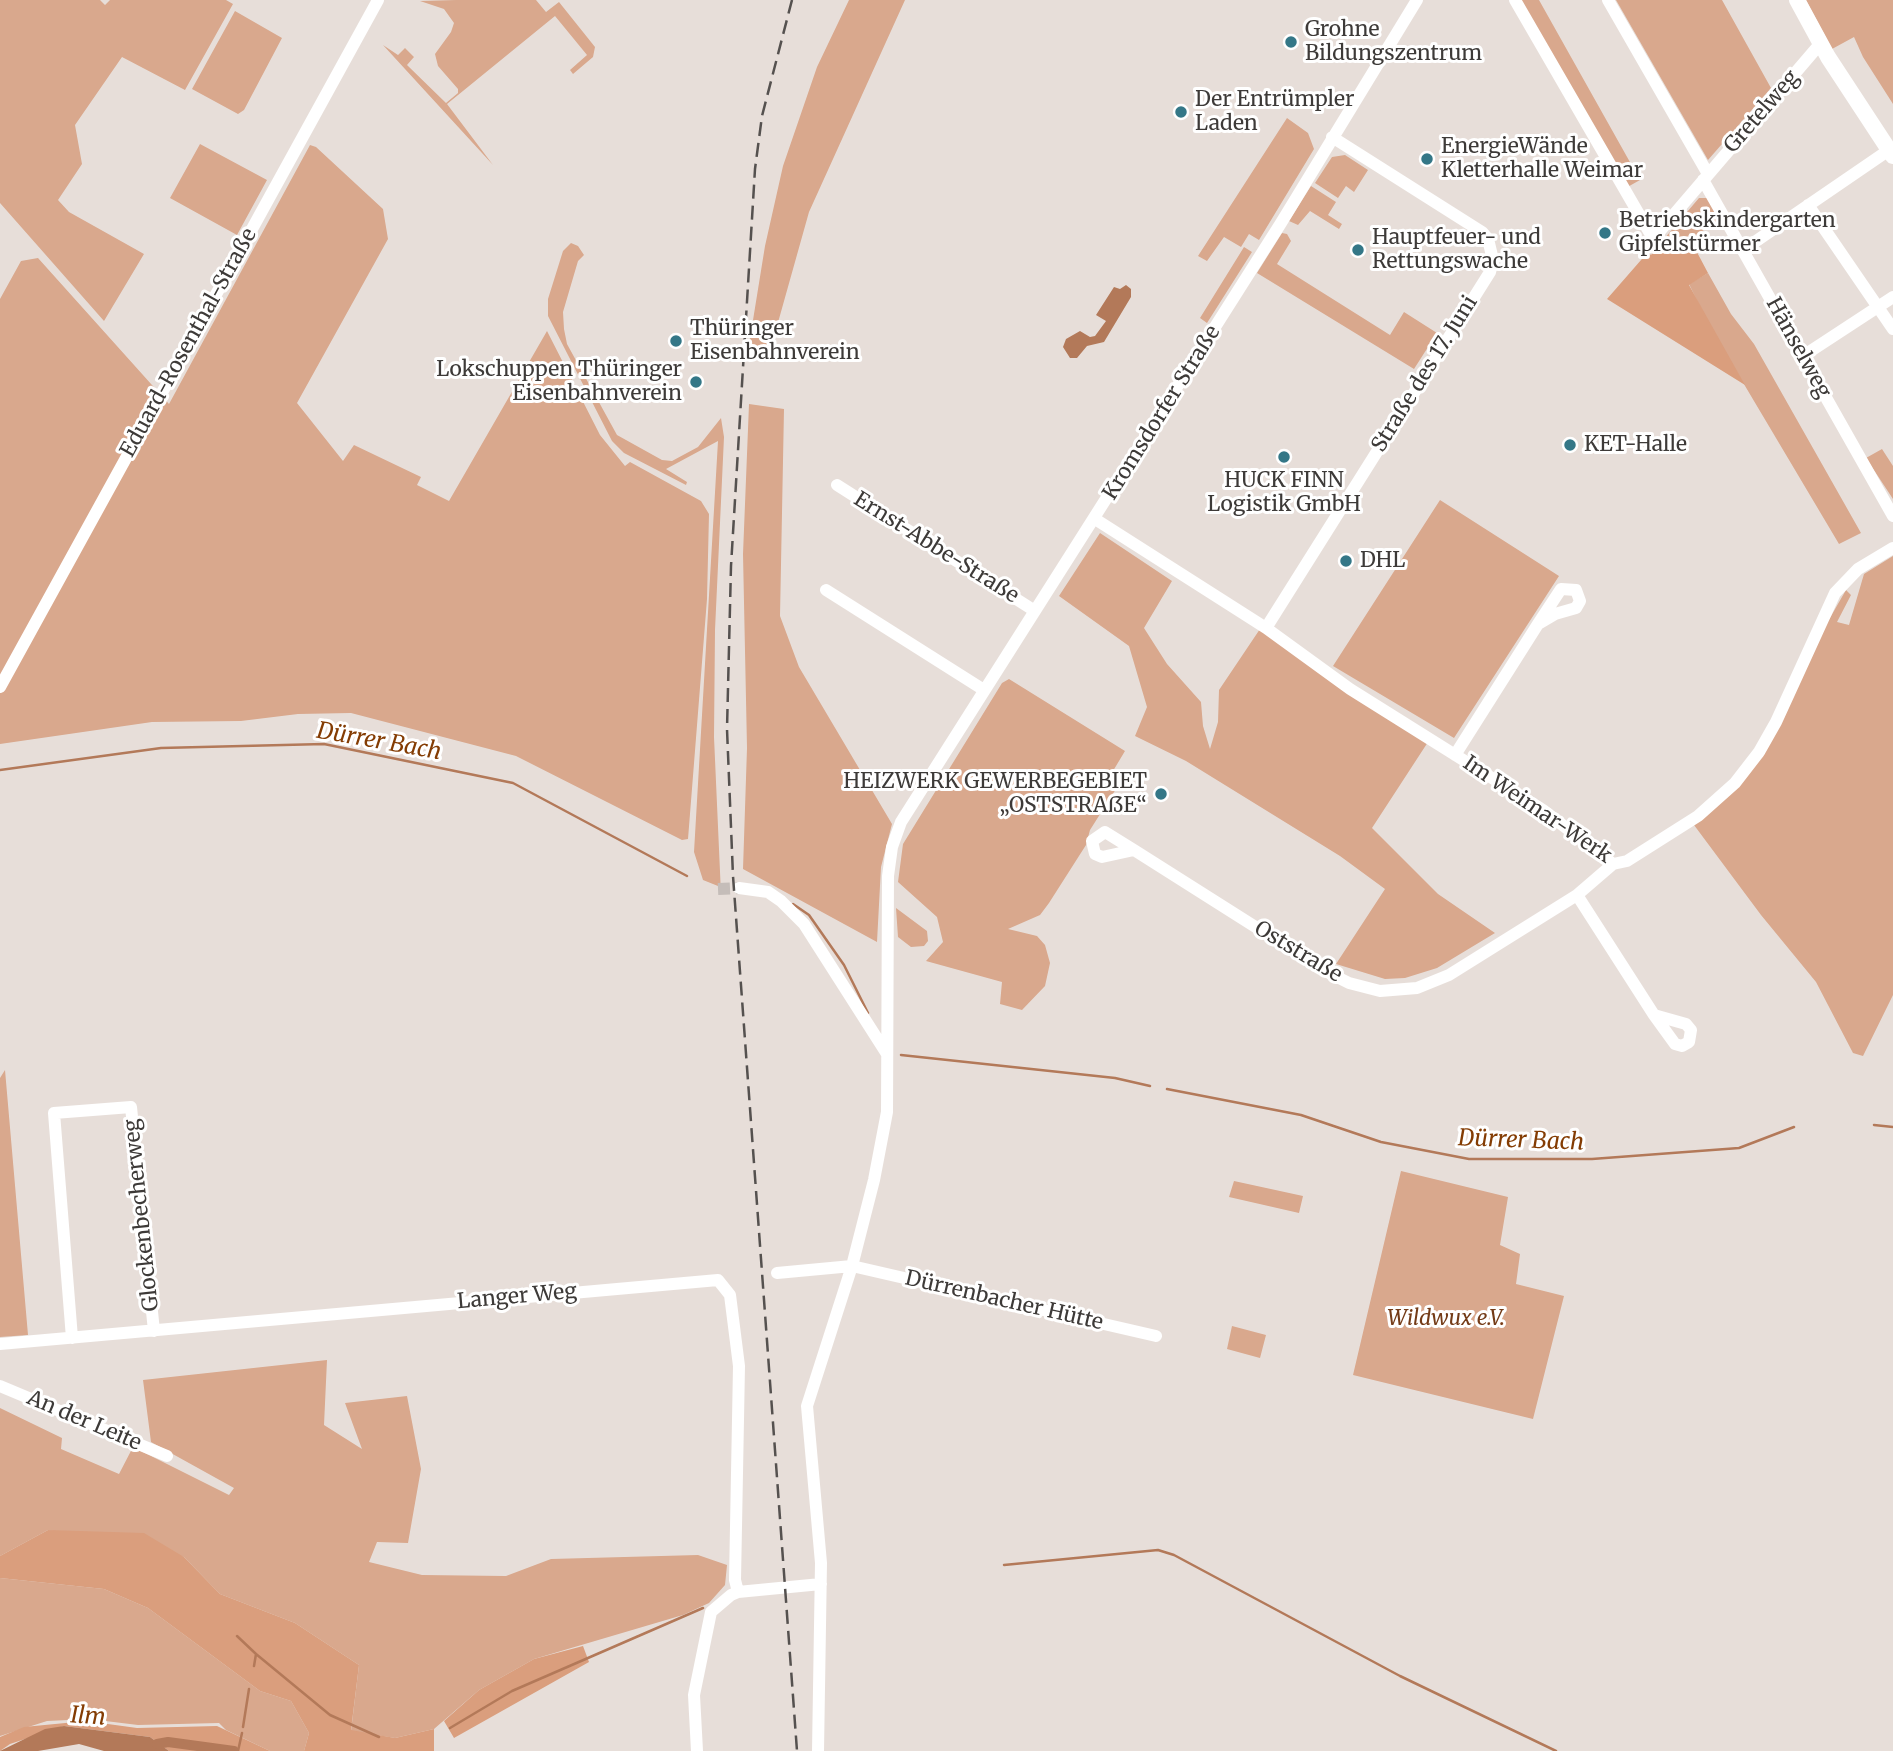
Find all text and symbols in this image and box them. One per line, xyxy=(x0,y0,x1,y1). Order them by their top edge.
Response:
place label: Grohne Bildungszentrum xyxy=(1305,17,1482,67)
marker: Grohne Bildungszentrum xyxy=(1283,34,1299,50)
street label: Gretelweg xyxy=(1719,66,1805,158)
place label: Der Entrümpler Laden xyxy=(1195,87,1354,137)
marker: Der Entrümpler Laden xyxy=(1173,104,1189,120)
place label: EnergieWände Kletterhalle Weimar xyxy=(1441,134,1643,184)
marker: EnergieWände Kletterhalle Weimar xyxy=(1419,151,1435,167)
place label: Betriebskindergarten Gipfelstürmer xyxy=(1619,208,1836,258)
street label: Eduard-Rosenthal-Straße xyxy=(116,224,262,462)
place label: Hauptfeuer- und Rettungswache xyxy=(1372,225,1541,275)
marker: Betriebskindergarten Gipfelstürmer xyxy=(1597,225,1613,241)
marker: Hauptfeuer- und Rettungswache xyxy=(1350,242,1366,258)
street label: Straße des 17. Juni xyxy=(1367,291,1483,457)
street label: Hänselweg xyxy=(1760,293,1836,403)
place label: Thüringer Eisenbahnverein xyxy=(690,316,860,366)
street label: Kromsdorfer Straße xyxy=(1098,321,1226,505)
marker: Thüringer Eisenbahnverein xyxy=(668,333,684,349)
place label: Lokschuppen Thüringer Eisenbahnverein xyxy=(436,357,682,407)
marker: Lokschuppen Thüringer Eisenbahnverein xyxy=(688,374,704,390)
place label: KET-Halle xyxy=(1584,432,1687,458)
marker: KET-Halle xyxy=(1562,437,1578,453)
marker: HUCK FINN Logistik GmbH xyxy=(1276,449,1292,465)
place label: HUCK FINN Logistik GmbH xyxy=(1207,468,1361,518)
street label: Ernst-Abbe-Straße xyxy=(849,487,1023,609)
place label: DHL xyxy=(1360,548,1405,574)
marker: DHL xyxy=(1338,553,1354,569)
water label: Dürrer Bach xyxy=(315,717,443,767)
street label: Im Weimar-Werk xyxy=(1458,751,1616,869)
place label: HEIZWERK GEWERBEGEBIET „OSTSTRAßE“ xyxy=(843,769,1147,819)
marker: HEIZWERK GEWERBEGEBIET „OSTSTRAßE“ xyxy=(1153,786,1169,802)
street label: Oststraße xyxy=(1250,916,1346,988)
street label: Glockenbecherweg xyxy=(119,1118,165,1312)
water label: Dürrer Bach xyxy=(1458,1125,1584,1157)
street label: Dürrenbacher Hütte xyxy=(903,1266,1105,1336)
street label: Langer Weg xyxy=(456,1279,578,1315)
park label: Wildwux e.V. xyxy=(1387,1306,1505,1332)
street label: An der Leite xyxy=(23,1386,145,1456)
water label: Ilm xyxy=(69,1702,107,1732)

